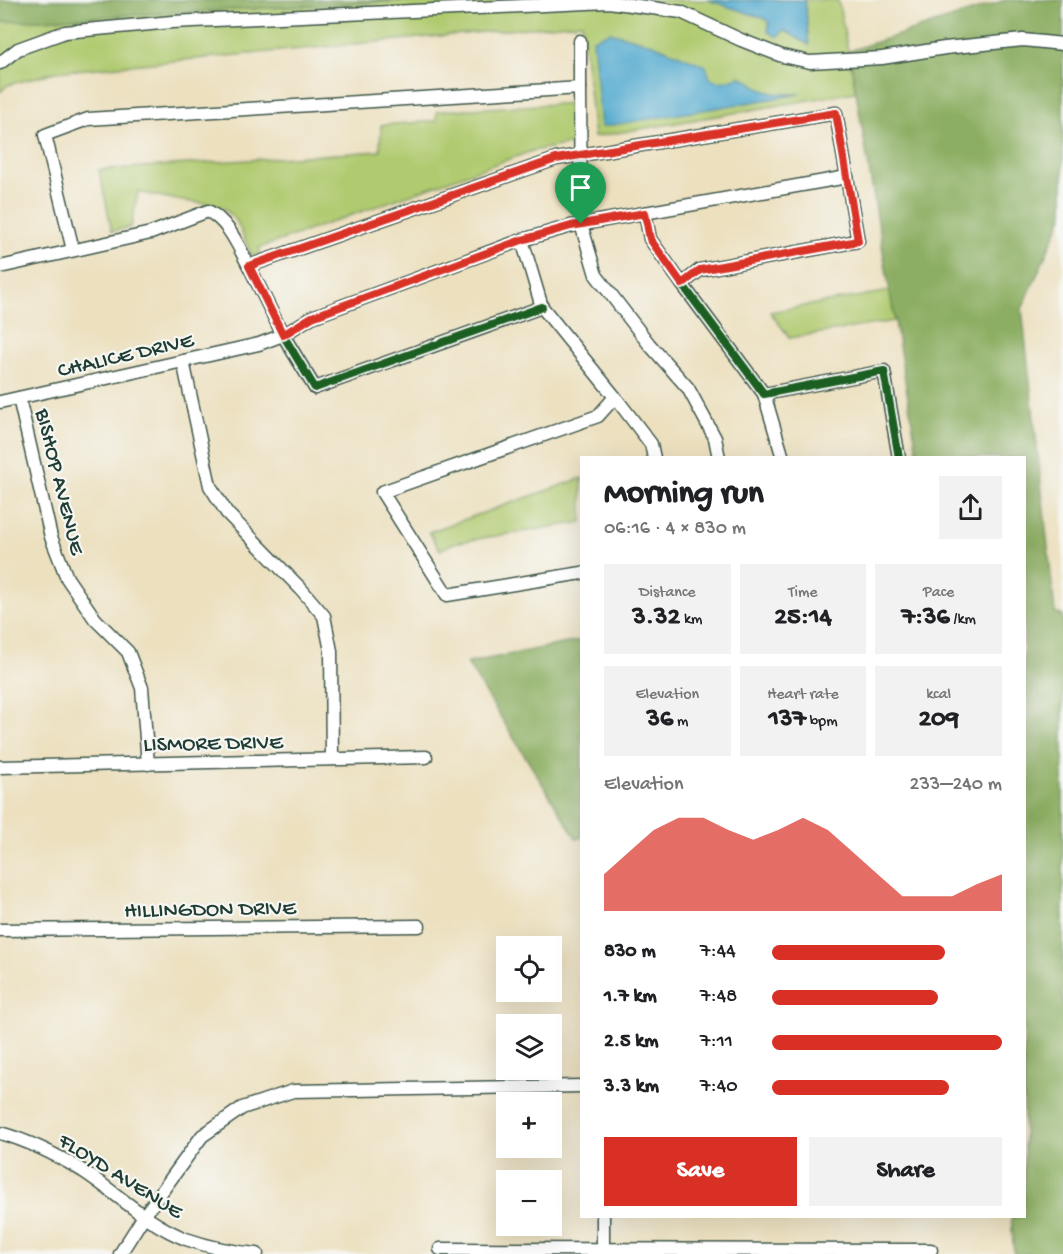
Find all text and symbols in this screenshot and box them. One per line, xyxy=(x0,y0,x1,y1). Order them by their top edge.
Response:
pin xyxy=(555,162,606,224)
icon: arrive xyxy=(564,171,597,204)
street label: CHALICE DRIVE xyxy=(55,328,198,385)
street label: BISHOP AVENUE xyxy=(27,405,89,559)
text: Morning run xyxy=(604,476,764,514)
button: share xyxy=(939,476,1002,539)
text: 06:16 · 4 × 830 m xyxy=(604,518,746,541)
text: Distance xyxy=(639,584,696,603)
text: Time xyxy=(788,584,818,603)
text: Pace xyxy=(923,584,954,603)
text: 3.32 xyxy=(632,603,680,634)
text: 25:14 xyxy=(774,603,832,634)
text: 7:36 xyxy=(901,603,950,634)
text: km xyxy=(680,611,702,630)
text: /km xyxy=(950,611,976,630)
text: Elevation xyxy=(636,686,699,705)
text: Heart rate xyxy=(767,686,839,705)
text: kcal xyxy=(926,686,951,705)
text: 36 xyxy=(646,705,673,736)
text: 137 xyxy=(769,705,806,736)
text: 209 xyxy=(918,705,959,736)
text: m xyxy=(673,713,688,732)
text: bpm xyxy=(806,713,837,732)
street label: LISMORE DRIVE xyxy=(143,731,284,759)
text: Elevation xyxy=(604,774,684,797)
text: 233–240 m xyxy=(910,774,1002,797)
street label: HILLINGDON DRIVE xyxy=(124,896,297,925)
map controls xyxy=(496,936,562,1236)
button: locate xyxy=(496,936,562,1002)
text: 830 m xyxy=(604,941,656,964)
text: 7:44 xyxy=(700,941,736,964)
text: 1.7 km xyxy=(604,986,657,1009)
text: 7:48 xyxy=(700,986,737,1009)
button: layers xyxy=(496,1014,562,1080)
text: 2.5 km xyxy=(604,1031,658,1054)
text: 7:11 xyxy=(700,1031,733,1054)
text: 3.3 km xyxy=(604,1076,659,1099)
text: 7:40 xyxy=(700,1076,738,1099)
button: + xyxy=(496,1092,562,1158)
street label: FLOYD AVENUE xyxy=(52,1128,188,1227)
button: Save xyxy=(604,1137,797,1206)
button: Share xyxy=(809,1137,1002,1206)
button: − xyxy=(496,1170,562,1236)

